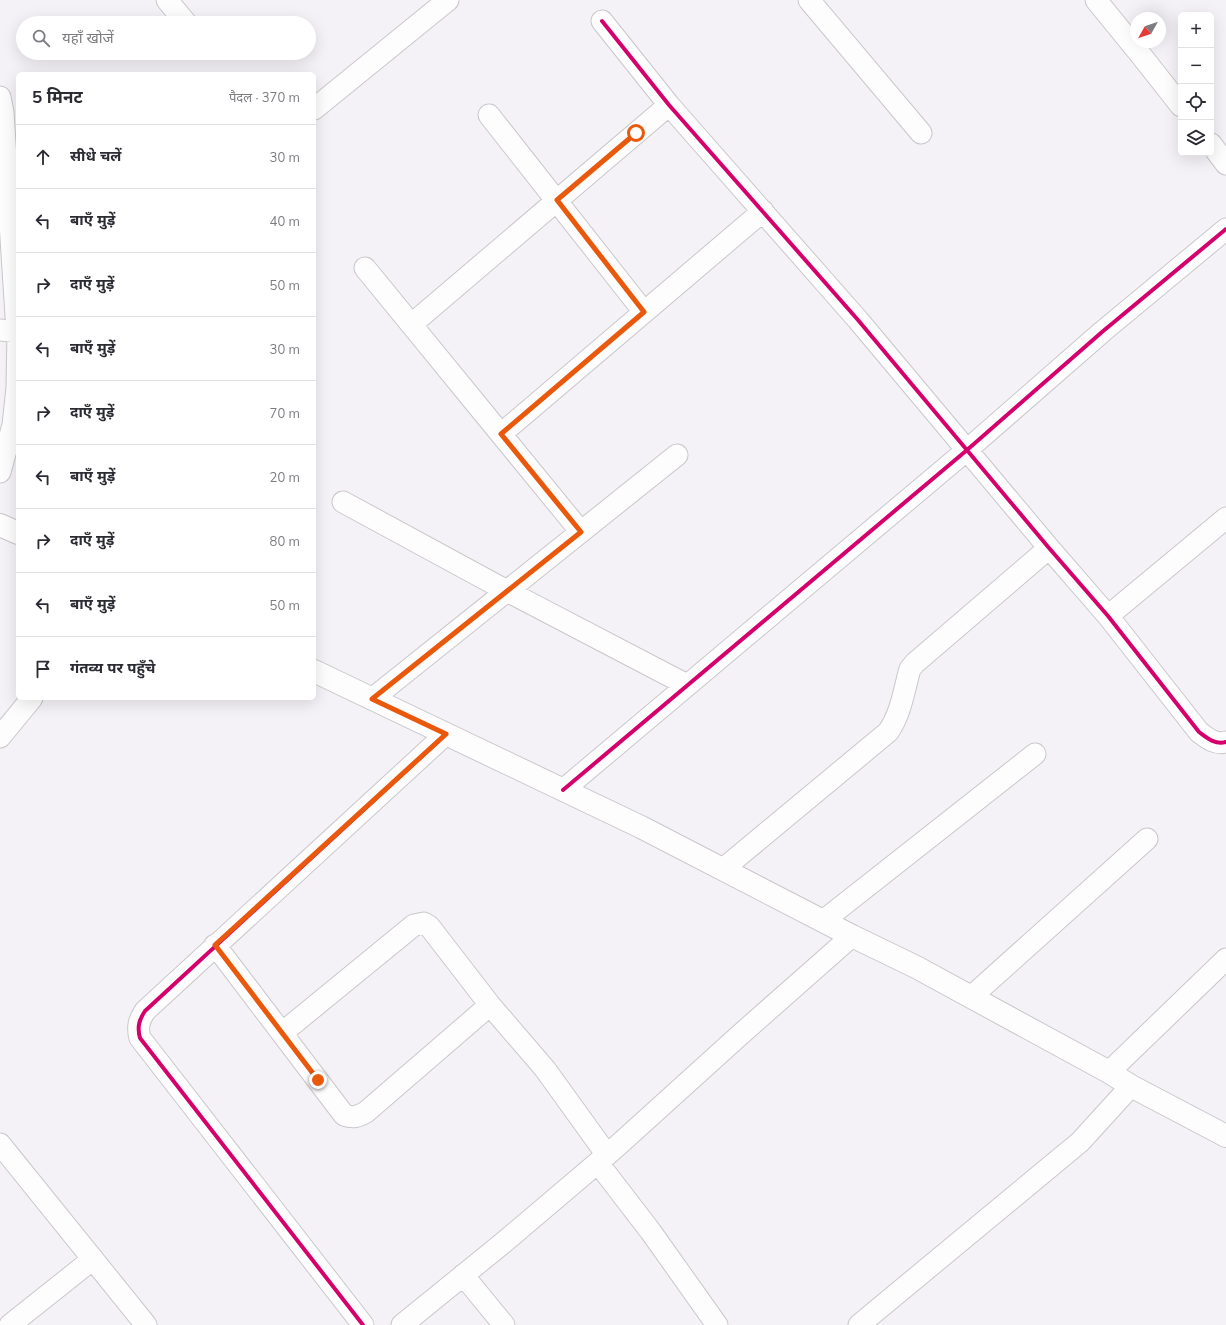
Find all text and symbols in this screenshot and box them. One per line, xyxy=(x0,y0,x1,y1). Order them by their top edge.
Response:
north arrow xyxy=(1130,12,1166,48)
map controls xyxy=(1178,12,1214,156)
button: + xyxy=(1178,12,1214,48)
search box xyxy=(16,16,316,60)
icon: search xyxy=(30,27,52,49)
text: यहाँ खोजें xyxy=(62,28,114,47)
button: − xyxy=(1178,48,1214,84)
button: locate xyxy=(1178,84,1214,120)
text: 5 मिनट xyxy=(32,86,83,107)
text: पैदल · 370 m xyxy=(229,89,300,105)
button: layers xyxy=(1178,120,1214,156)
route start xyxy=(627,124,645,142)
icon: ahead xyxy=(32,146,54,168)
text: सीधे चलें xyxy=(70,146,121,165)
text: 30 m xyxy=(270,149,300,165)
icon: left xyxy=(32,210,54,232)
text: बाएँ मुड़ें xyxy=(70,210,115,229)
text: 40 m xyxy=(270,213,300,229)
icon: right xyxy=(32,274,54,296)
text: दाएँ मुड़ें xyxy=(70,274,114,293)
text: 50 m xyxy=(270,277,300,293)
icon: left xyxy=(32,338,54,360)
text: बाएँ मुड़ें xyxy=(70,338,115,357)
text: 30 m xyxy=(270,341,300,357)
icon: right xyxy=(32,402,54,424)
text: दाएँ मुड़ें xyxy=(70,402,114,421)
text: 70 m xyxy=(270,405,300,421)
icon: left xyxy=(32,466,54,488)
text: बाएँ मुड़ें xyxy=(70,466,115,485)
text: 20 m xyxy=(270,469,300,485)
icon: right xyxy=(32,530,54,552)
text: दाएँ मुड़ें xyxy=(70,530,114,549)
text: 80 m xyxy=(270,533,300,549)
icon: left xyxy=(32,594,54,616)
text: बाएँ मुड़ें xyxy=(70,594,115,613)
text: 50 m xyxy=(270,597,300,613)
icon: arrive xyxy=(32,658,54,680)
text: गंतव्य पर पहुँचे xyxy=(70,658,155,677)
route end xyxy=(309,1071,327,1089)

